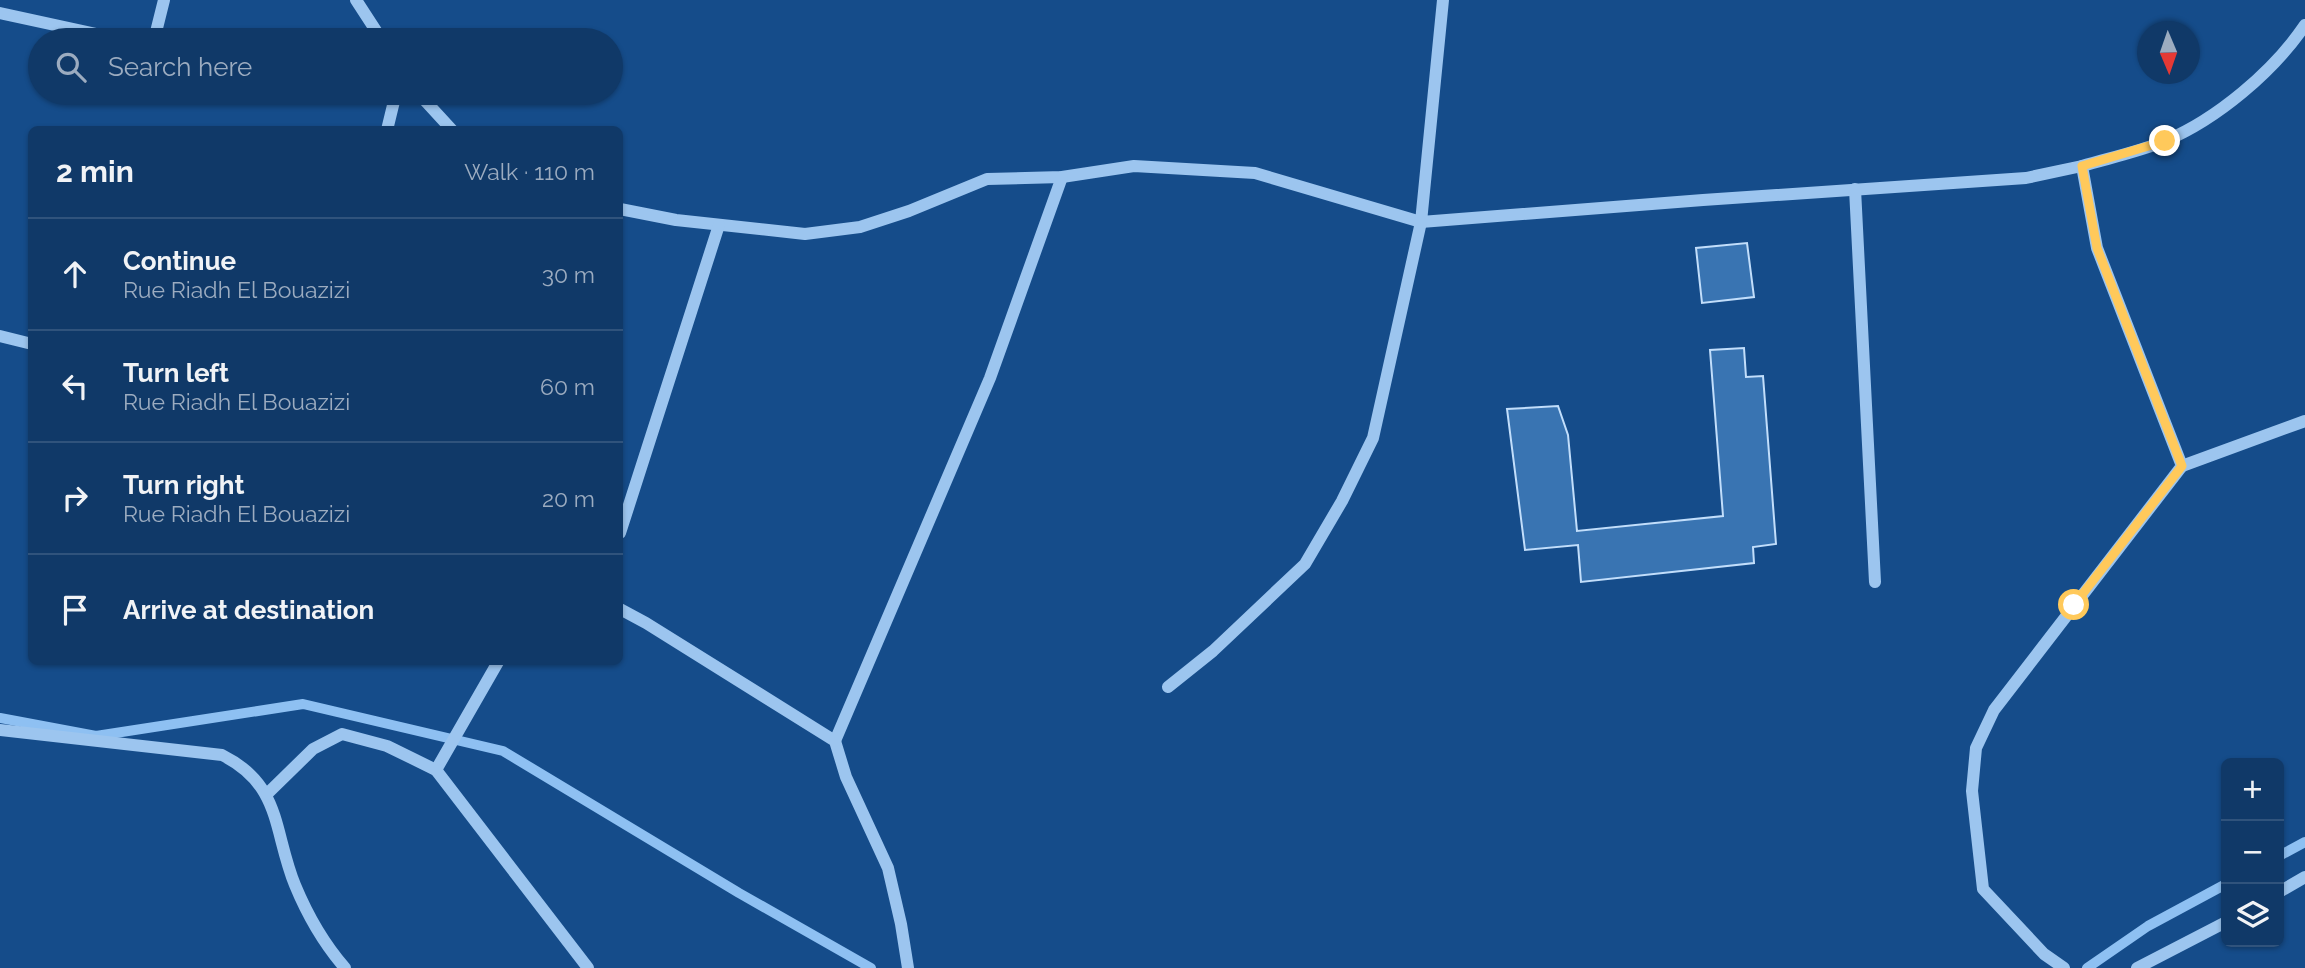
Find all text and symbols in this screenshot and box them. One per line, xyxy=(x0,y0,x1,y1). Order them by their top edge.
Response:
north arrow xyxy=(2137,21,2200,84)
search box xyxy=(28,28,623,105)
icon: search xyxy=(52,48,90,86)
text: Search here xyxy=(108,52,252,82)
route end xyxy=(2149,125,2180,156)
text: 2 min xyxy=(56,154,134,189)
text: Walk · 110 m xyxy=(464,158,595,185)
text: Continue xyxy=(123,246,236,276)
icon: ahead xyxy=(56,255,94,293)
text: 30 m xyxy=(542,261,595,288)
text: Rue Riadh El Bouazizi xyxy=(123,276,350,303)
text: Turn left xyxy=(123,358,229,388)
icon: left xyxy=(56,367,94,405)
text: 60 m xyxy=(540,373,595,400)
text: Rue Riadh El Bouazizi xyxy=(123,388,350,415)
text: Turn right xyxy=(123,470,244,500)
icon: right xyxy=(56,479,94,517)
text: 20 m xyxy=(542,485,595,512)
text: Rue Riadh El Bouazizi xyxy=(123,500,350,527)
route start xyxy=(2058,589,2089,620)
icon: arrive xyxy=(56,591,94,629)
text: Arrive at destination xyxy=(123,595,374,625)
map controls xyxy=(2221,758,2284,947)
button: + xyxy=(2221,758,2284,821)
button: − xyxy=(2221,821,2284,884)
button: layers xyxy=(2221,884,2284,947)

